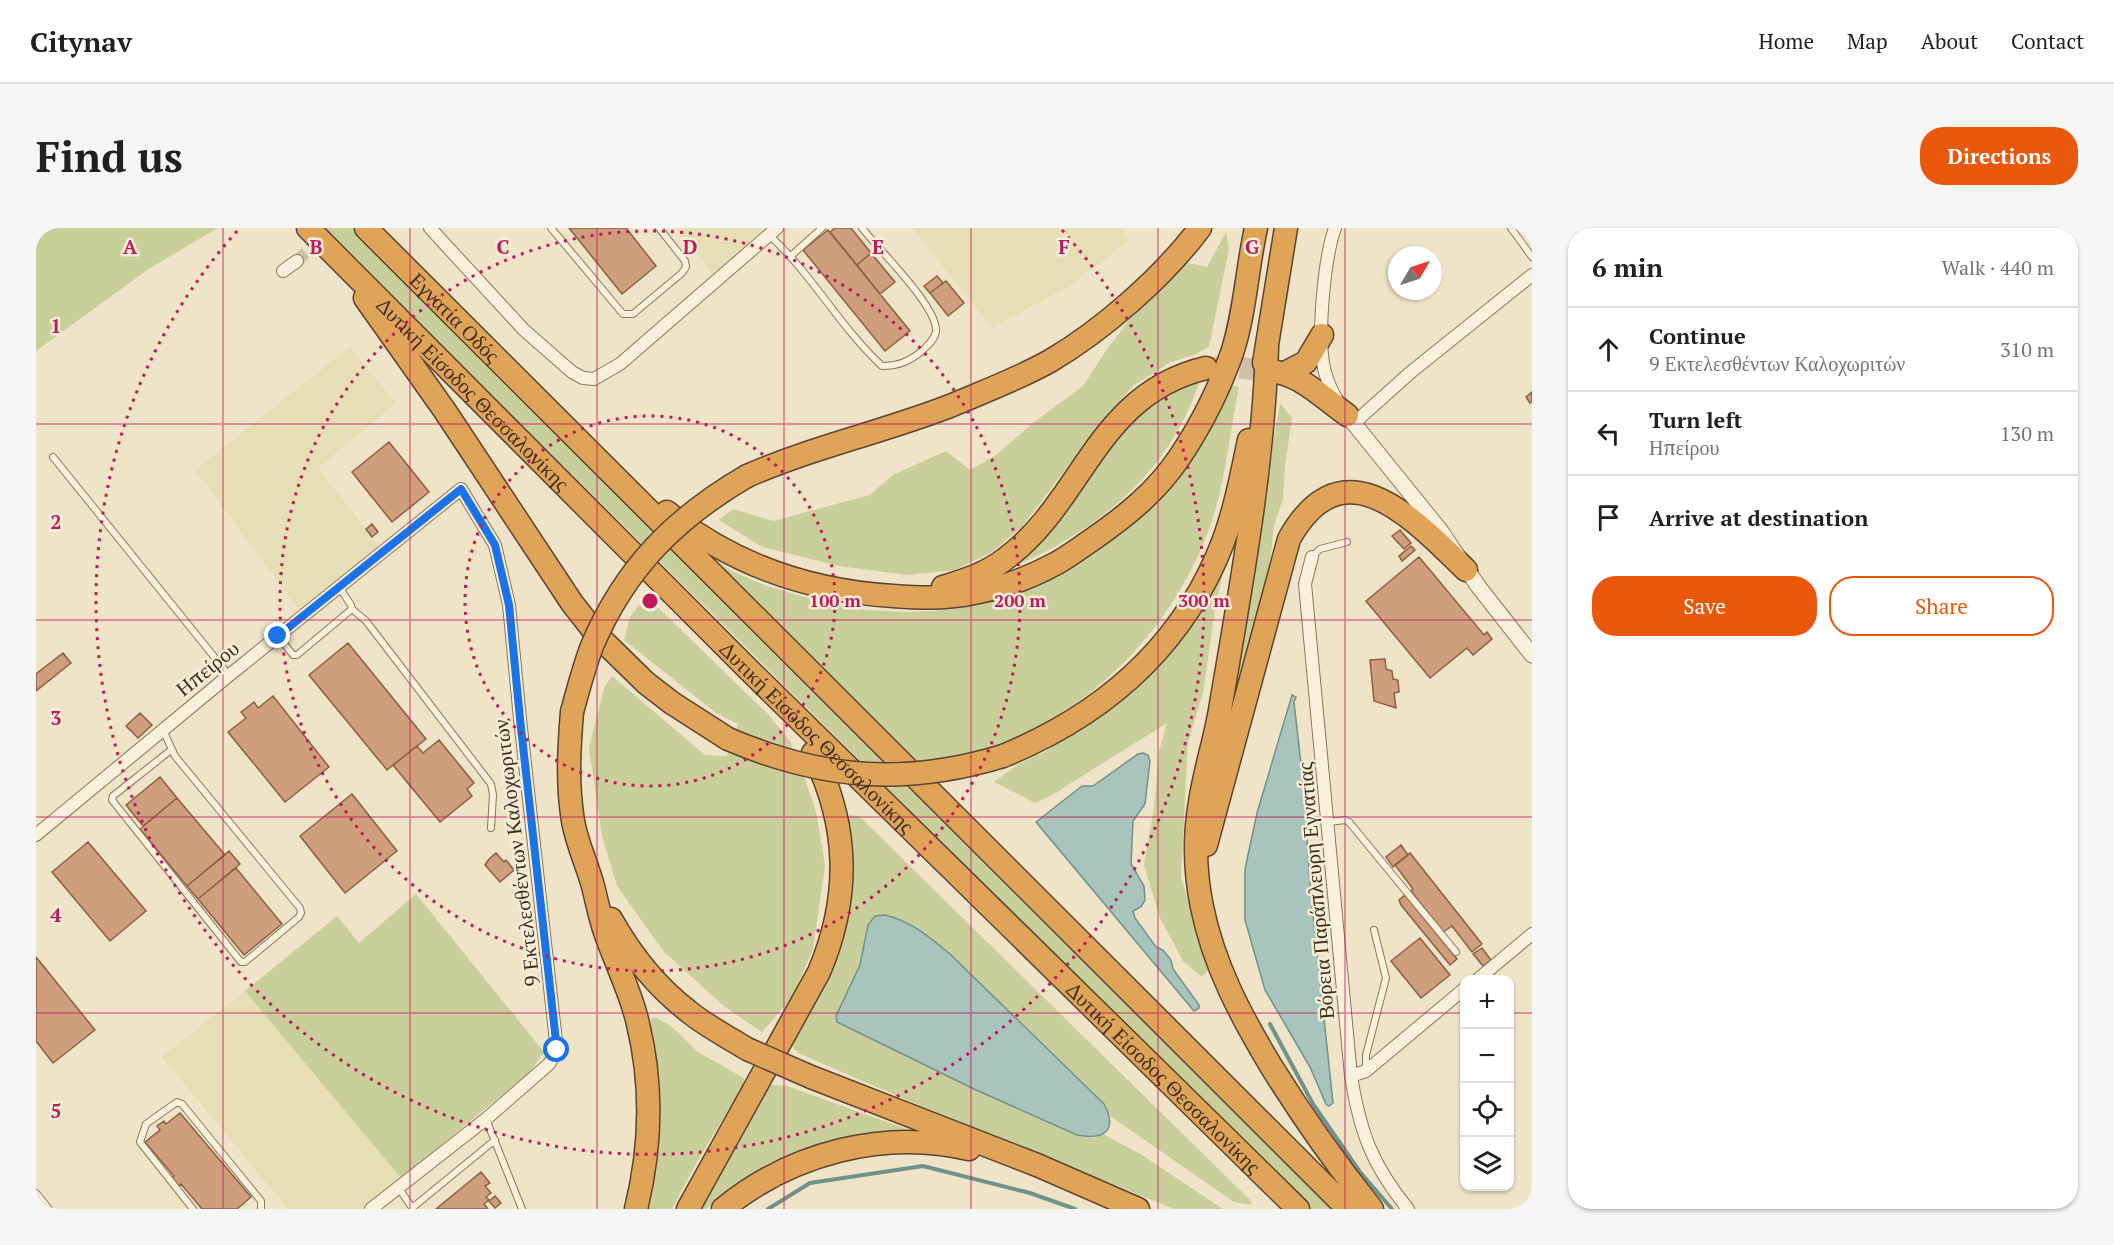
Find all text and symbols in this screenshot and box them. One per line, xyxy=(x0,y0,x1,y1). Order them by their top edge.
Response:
text: Citynav xyxy=(30,23,132,60)
text: Home xyxy=(1758,27,1814,55)
text: Map xyxy=(1847,27,1888,55)
text: About xyxy=(1921,27,1978,55)
text: Contact xyxy=(2011,27,2084,55)
button: Directions xyxy=(1920,127,2078,185)
text: Find us xyxy=(36,128,183,184)
text: A xyxy=(123,233,138,260)
text: B xyxy=(310,233,323,260)
text: C xyxy=(496,233,510,260)
text: D xyxy=(683,233,697,260)
text: E xyxy=(872,233,884,260)
text: F xyxy=(1058,233,1070,260)
text: G xyxy=(1245,233,1259,260)
north arrow xyxy=(1388,246,1442,300)
text: 6 min xyxy=(1592,250,1663,284)
text: Walk · 440 m xyxy=(1942,254,2054,281)
street label: Εγνατία Οδός xyxy=(404,266,507,369)
street label: Δυτική Είσοδος Θεσσαλονίκης xyxy=(371,291,576,497)
text: 1 xyxy=(50,312,62,339)
text: Continue xyxy=(1649,321,1746,350)
icon: ahead xyxy=(1592,333,1625,366)
text: 310 m xyxy=(2000,336,2054,363)
text: 9 Εκτελεσθέντων Καλοχωριτών xyxy=(1649,350,1905,377)
text: Turn left xyxy=(1649,405,1742,434)
icon: left xyxy=(1592,417,1625,450)
text: 130 m xyxy=(2000,420,2054,447)
text: Ηπείρου xyxy=(1649,434,1719,461)
icon: arrive xyxy=(1592,501,1625,534)
text: Arrive at destination xyxy=(1649,503,1868,532)
text: 2 xyxy=(50,508,62,535)
button: Save xyxy=(1592,576,1817,636)
button: Share xyxy=(1829,576,2054,636)
text: 100 m xyxy=(809,588,861,612)
text: 200 m xyxy=(994,588,1046,612)
text: 300 m xyxy=(1178,588,1230,612)
centre of rings xyxy=(640,591,660,611)
route end xyxy=(264,622,290,648)
street label: Ηπείρου xyxy=(169,634,245,702)
street label: Δυτική Είσοδος Θεσσαλονίκης xyxy=(714,635,921,839)
text: 3 xyxy=(50,704,62,731)
street label: 9 Εκτελεσθέντων Καλοχωριτών xyxy=(486,718,546,988)
street label: Βόρεια Παράπλευρη Εγνατίας xyxy=(1290,761,1340,1021)
text: 4 xyxy=(50,901,62,928)
map controls xyxy=(1460,975,1514,1191)
button: + xyxy=(1460,975,1514,1029)
street label: Δυτική Είσοδος Θεσσαλονίκης xyxy=(1061,976,1268,1180)
button: − xyxy=(1460,1029,1514,1083)
route start xyxy=(543,1036,569,1062)
button: locate xyxy=(1460,1083,1514,1137)
text: 5 xyxy=(50,1097,62,1124)
button: layers xyxy=(1460,1137,1514,1191)

